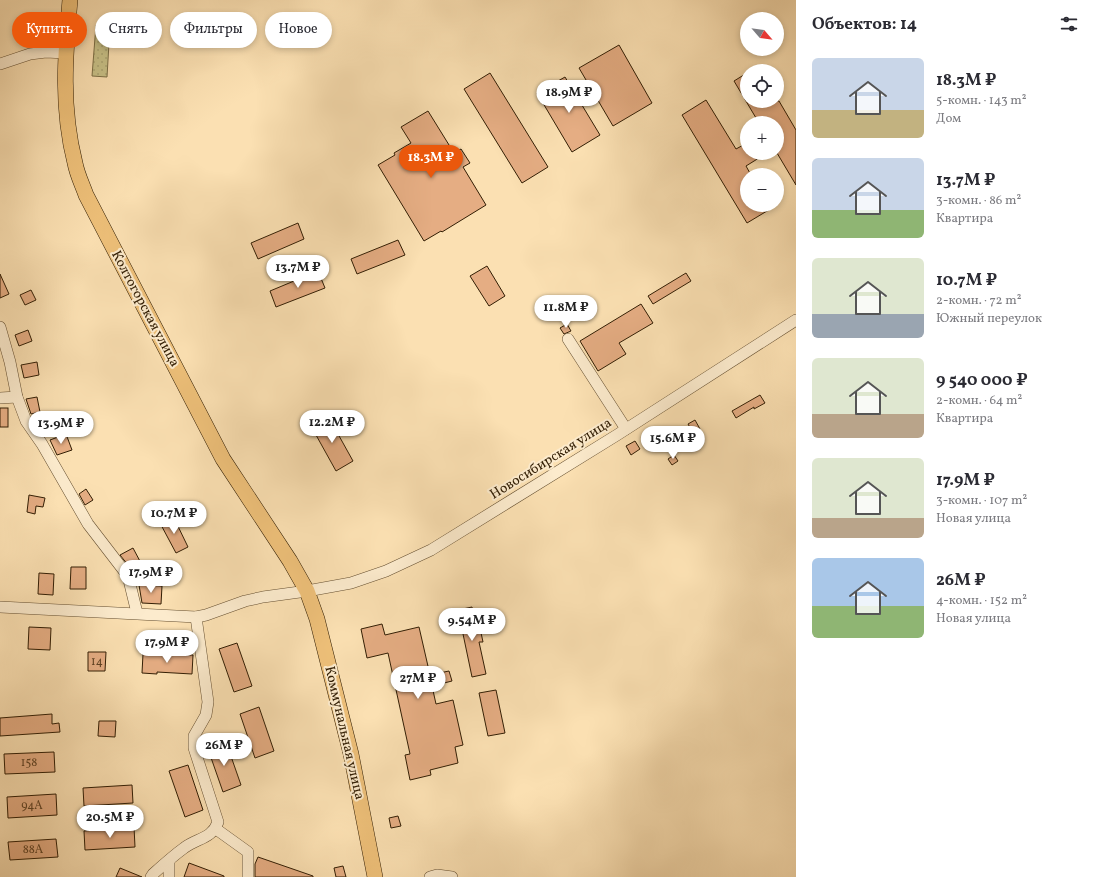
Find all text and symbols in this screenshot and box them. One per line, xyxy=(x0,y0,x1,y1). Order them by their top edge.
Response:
chip: Купить xyxy=(12,12,87,48)
chip: Снять xyxy=(95,12,162,48)
chip: Фильтры xyxy=(170,12,257,48)
chip: Новое xyxy=(265,12,332,48)
north arrow xyxy=(740,12,784,56)
map controls xyxy=(740,12,784,212)
text: Объектов: 14 xyxy=(812,13,917,36)
icon: filters xyxy=(1058,13,1080,35)
button: locate xyxy=(740,64,784,108)
text: 18.3M ₽ xyxy=(936,69,997,92)
icon: home xyxy=(844,74,892,122)
pin: 18.9M ₽ xyxy=(532,80,606,114)
text: 18.9M ₽ xyxy=(545,84,593,102)
text: 5-комн. · 143 m² xyxy=(936,92,1027,110)
text: Дом xyxy=(936,110,961,128)
button: + xyxy=(740,116,784,160)
pin: 18.3M ₽ xyxy=(394,145,468,179)
text: 18.3M ₽ xyxy=(408,149,454,167)
button: − xyxy=(740,168,784,212)
text: 13.7M ₽ xyxy=(936,169,995,192)
icon: home xyxy=(844,174,892,222)
text: 3-комн. · 86 m² xyxy=(936,192,1021,210)
text: Квартира xyxy=(936,210,993,228)
street label: Колтогорская улица xyxy=(106,247,184,371)
pin: 13.7M ₽ xyxy=(261,255,335,289)
text: 13.7M ₽ xyxy=(275,259,321,277)
text: 10.7M ₽ xyxy=(936,269,997,292)
icon: home xyxy=(844,274,892,322)
text: 2-комн. · 72 m² xyxy=(936,292,1021,310)
pin: 11.8M ₽ xyxy=(529,295,603,329)
text: 11.8M ₽ xyxy=(543,299,589,317)
text: Южный переулок xyxy=(936,310,1042,328)
text: 9 540 000 ₽ xyxy=(936,369,1028,392)
icon: home xyxy=(844,374,892,422)
text: 2-комн. · 64 m² xyxy=(936,392,1022,410)
pin: 12.2M ₽ xyxy=(295,410,369,444)
text: Квартира xyxy=(936,410,993,428)
pin: 13.9M ₽ xyxy=(24,411,98,445)
text: 12.2M ₽ xyxy=(309,414,355,432)
street label: Новосибирская улица xyxy=(486,414,616,504)
text: 13.9M ₽ xyxy=(38,415,84,433)
pin: 15.6M ₽ xyxy=(636,426,710,460)
text: 15.6M ₽ xyxy=(650,430,696,448)
text: 17.9M ₽ xyxy=(936,469,995,492)
icon: home xyxy=(844,474,892,522)
text: 3-комн. · 107 m² xyxy=(936,492,1027,510)
pin: 10.7M ₽ xyxy=(137,501,211,535)
text: 10.7M ₽ xyxy=(151,505,197,523)
text: Новая улица xyxy=(936,510,1011,528)
pin: 17.9M ₽ xyxy=(114,560,188,594)
text: 17.9M ₽ xyxy=(128,564,174,582)
text: 26M ₽ xyxy=(936,569,986,592)
icon: home xyxy=(844,574,892,622)
text: 4-комн. · 152 m² xyxy=(936,592,1027,610)
pin: 9.54M ₽ xyxy=(435,608,509,642)
text: Новая улица xyxy=(936,610,1011,628)
text: 9.54M ₽ xyxy=(448,612,496,630)
pin: 17.9M ₽ xyxy=(130,630,204,664)
text: 17.9M ₽ xyxy=(144,634,190,652)
house number: 14 xyxy=(91,654,103,670)
street label: Коммунальная улица xyxy=(319,664,369,802)
pin: 27M ₽ xyxy=(390,666,446,700)
text: 27M ₽ xyxy=(400,670,436,688)
pin: 26M ₽ xyxy=(196,733,252,767)
text: 26M ₽ xyxy=(205,737,243,755)
house number: 158 xyxy=(21,755,37,771)
house number: 94А xyxy=(21,798,43,814)
pin: 20.5M ₽ xyxy=(73,805,147,839)
text: 20.5M ₽ xyxy=(86,809,134,827)
house number: 88А xyxy=(23,842,44,858)

